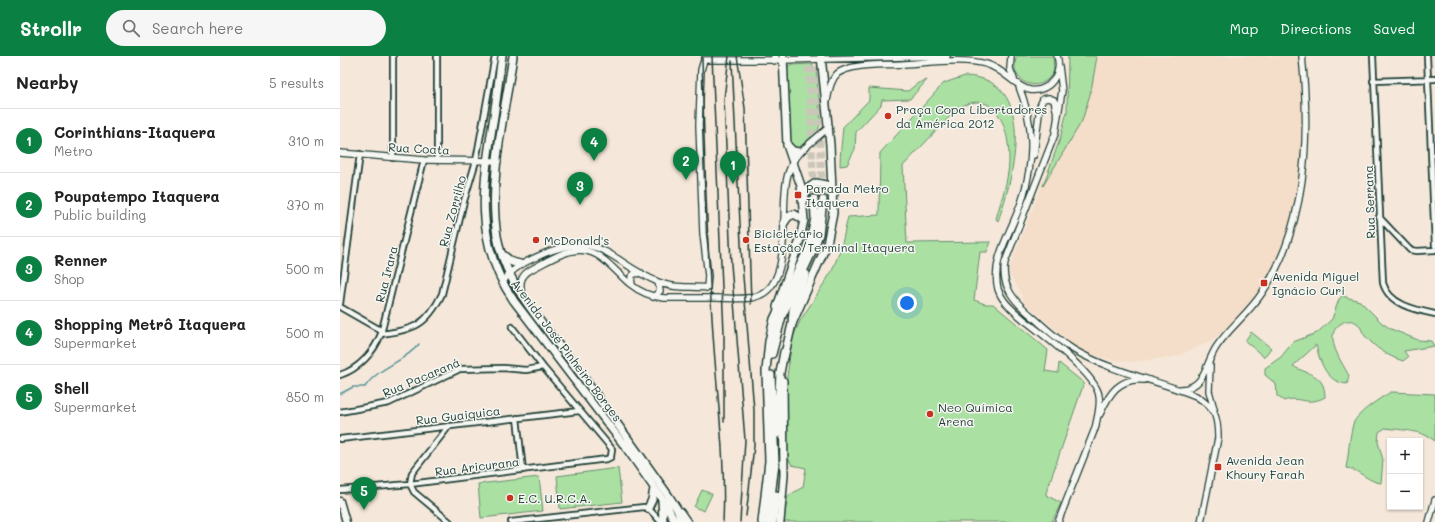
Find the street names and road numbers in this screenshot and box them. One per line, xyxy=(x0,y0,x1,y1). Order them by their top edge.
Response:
street label: Rua Coata xyxy=(388,138,450,158)
street label: Rua Serrana xyxy=(1360,165,1378,239)
street label: Rua Zorrilho xyxy=(435,173,469,249)
street label: Rua Irara xyxy=(371,244,401,304)
street label: Avenida José Pinheiro Borges xyxy=(508,276,626,425)
street label: Rua Pacaraná xyxy=(380,354,462,400)
street label: Rua Guaiquica xyxy=(415,402,501,428)
street label: Rua Aricurana xyxy=(434,453,520,479)

